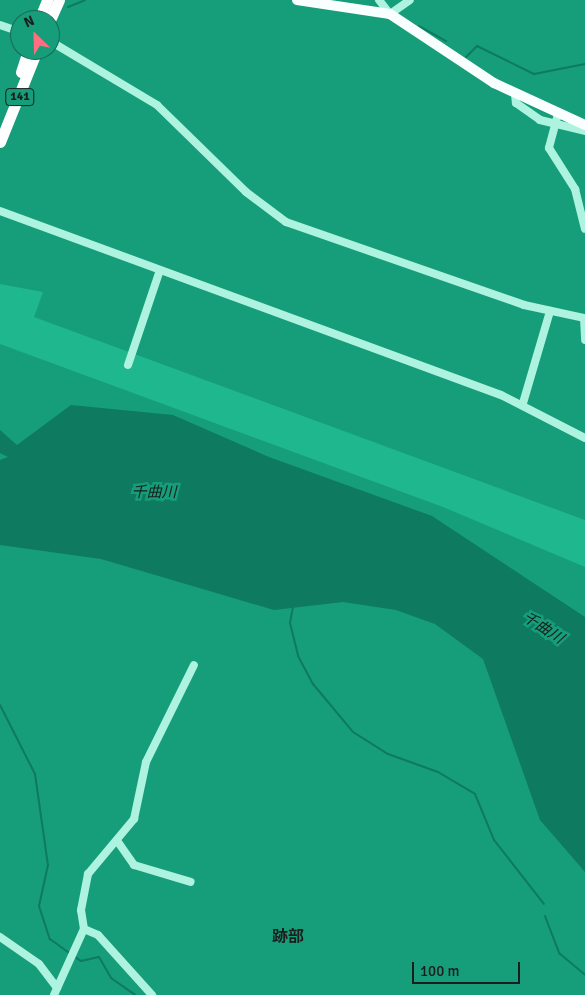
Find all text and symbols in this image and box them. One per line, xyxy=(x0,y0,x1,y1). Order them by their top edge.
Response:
north arrow xyxy=(10,10,60,60)
text: N xyxy=(21,12,37,32)
road number: 141 xyxy=(5,88,35,106)
water label: 千曲川 xyxy=(132,484,176,502)
water label: 千曲川 xyxy=(519,608,567,648)
district label: 跡部 xyxy=(272,927,304,947)
scale bar xyxy=(415,952,522,984)
text: 100 m xyxy=(420,962,460,980)

